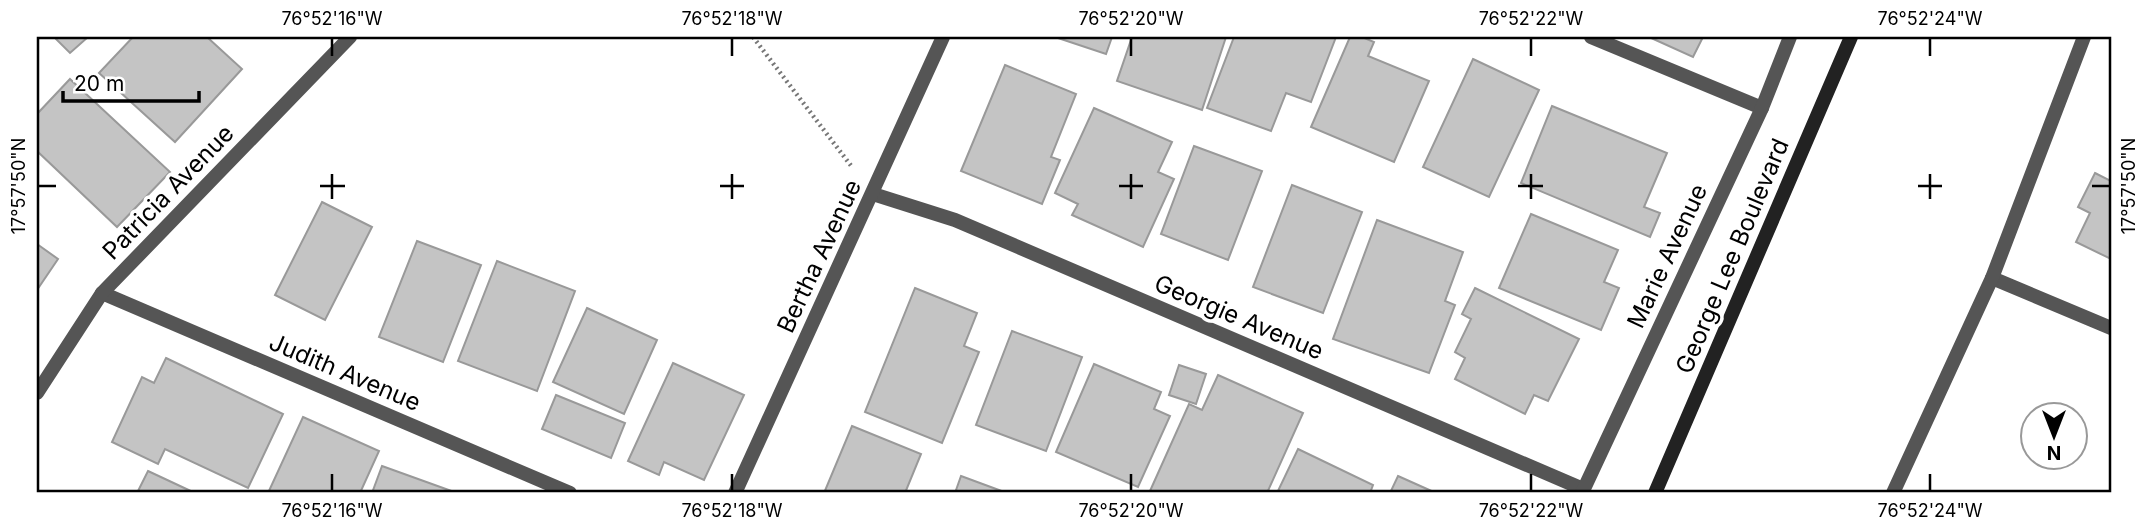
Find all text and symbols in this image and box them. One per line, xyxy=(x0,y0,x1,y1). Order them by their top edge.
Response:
text: 76°52'16"W xyxy=(281,8,383,29)
text: 76°52'18"W xyxy=(681,8,783,29)
text: 76°52'20"W xyxy=(1078,8,1184,29)
text: 76°52'22"W xyxy=(1479,8,1584,29)
text: 76°52'24"W xyxy=(1877,8,1983,29)
scale bar xyxy=(63,60,200,104)
text: 20 m xyxy=(74,71,124,96)
street label: Patricia Avenue xyxy=(96,119,240,265)
street label: George Lee Boulevard xyxy=(1669,134,1795,378)
text: 17°57'50"N xyxy=(8,138,29,234)
text: 17°57'50"N xyxy=(2118,138,2139,234)
street label: Bertha Avenue xyxy=(771,175,867,337)
street label: Marie Avenue xyxy=(1621,179,1713,333)
street label: Georgie Avenue xyxy=(1150,268,1328,366)
street label: Judith Avenue xyxy=(265,327,425,417)
north arrow xyxy=(2018,400,2088,470)
text: N xyxy=(2047,441,2061,464)
text: 76°52'16"W xyxy=(281,500,383,521)
text: 76°52'18"W xyxy=(681,500,783,521)
text: 76°52'20"W xyxy=(1078,500,1184,521)
text: 76°52'22"W xyxy=(1479,500,1584,521)
text: 76°52'24"W xyxy=(1877,500,1983,521)

